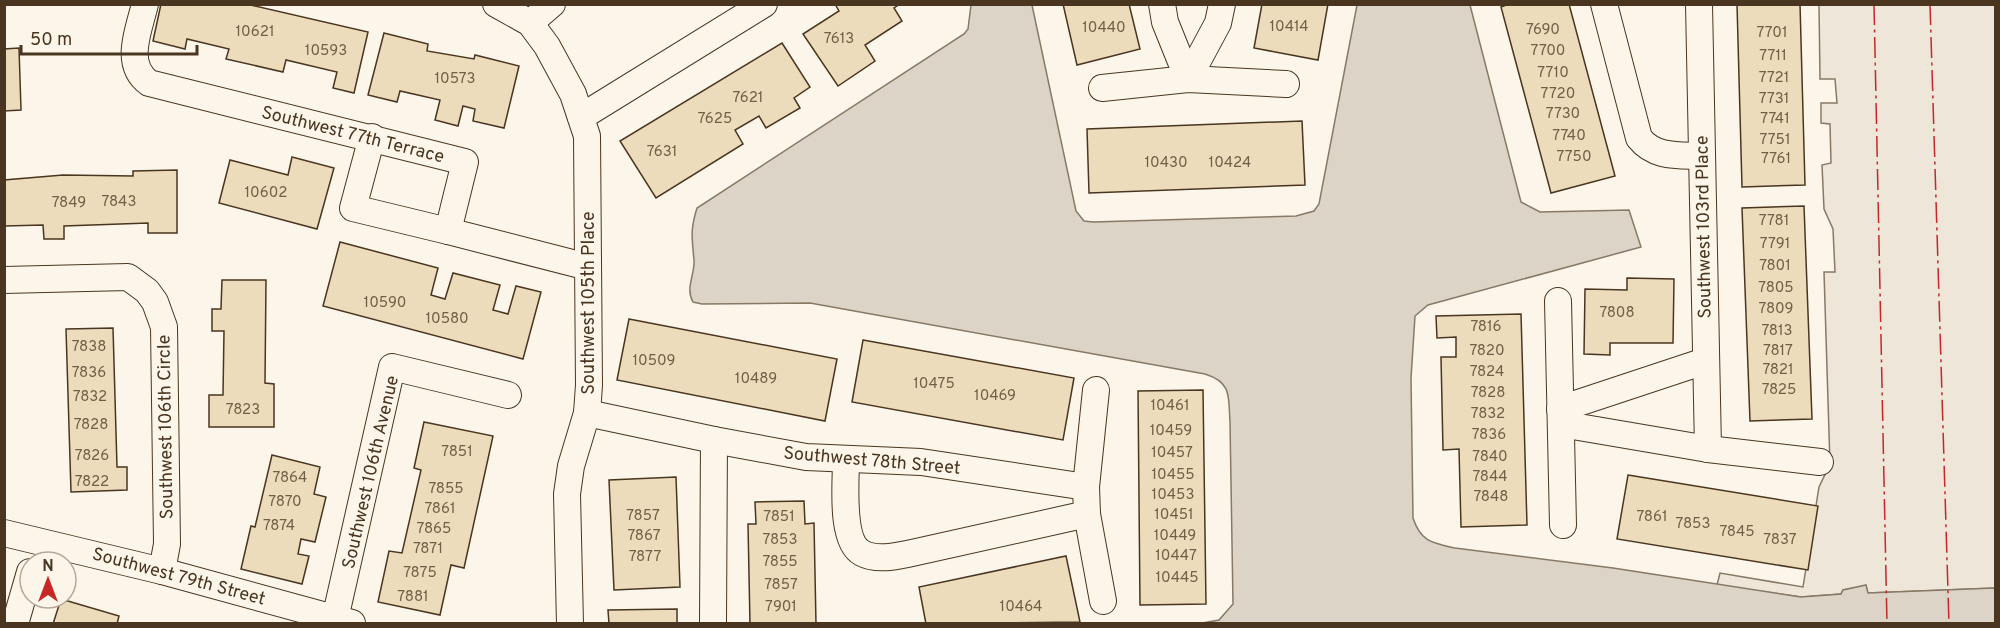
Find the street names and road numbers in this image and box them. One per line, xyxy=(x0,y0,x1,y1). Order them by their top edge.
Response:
street label: Southwest 77th Terrace xyxy=(259,102,446,169)
street label: Southwest 103rd Place xyxy=(1691,135,1718,319)
street label: Southwest 105th Place xyxy=(578,211,601,395)
street label: Southwest 106th Circle xyxy=(153,335,180,519)
street label: Southwest 106th Avenue xyxy=(338,373,405,571)
street label: Southwest 78th Street xyxy=(782,442,961,481)
street label: Southwest 79th Street xyxy=(90,543,268,612)

